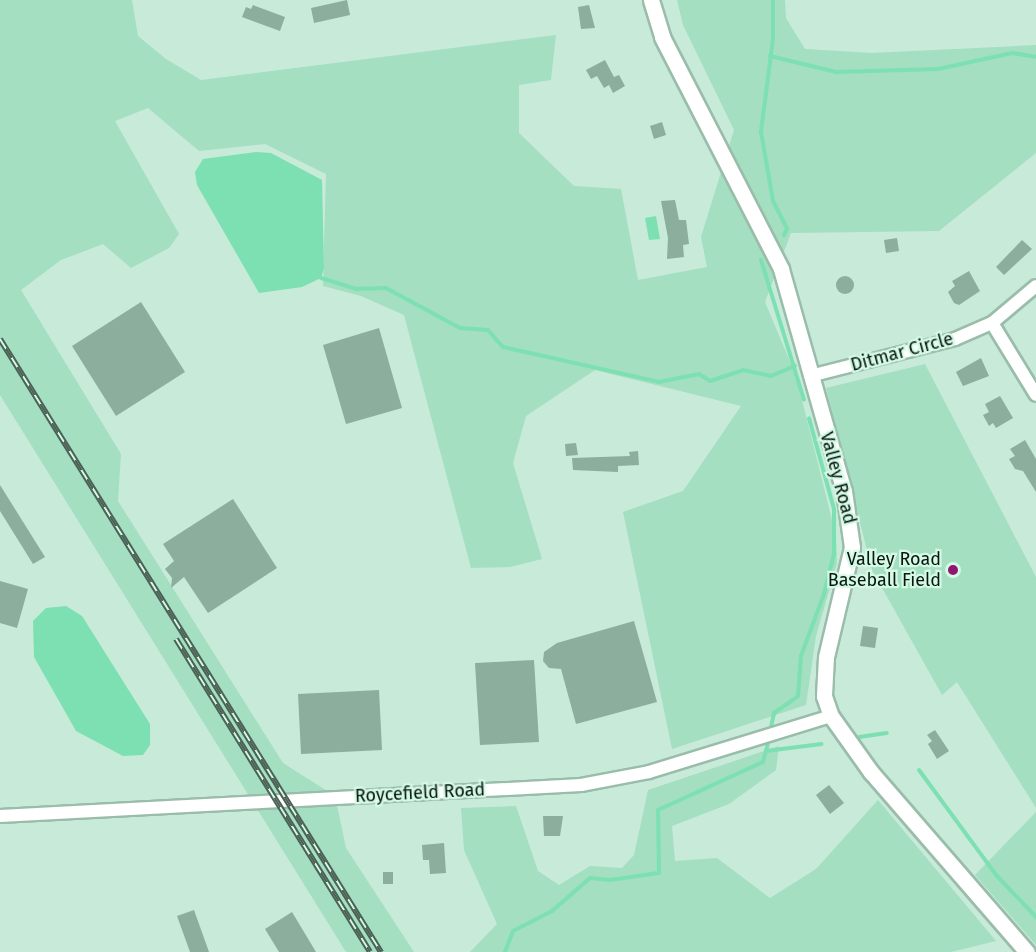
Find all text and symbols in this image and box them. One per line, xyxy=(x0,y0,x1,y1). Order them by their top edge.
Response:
street label: Ditmar Circle xyxy=(848,328,956,376)
street label: Valley Road xyxy=(815,430,861,526)
place label: Valley Road Baseball Field xyxy=(828,549,941,592)
marker: Valley Road Baseball Field xyxy=(946,563,960,577)
street label: Roycefield Road xyxy=(354,779,486,807)

